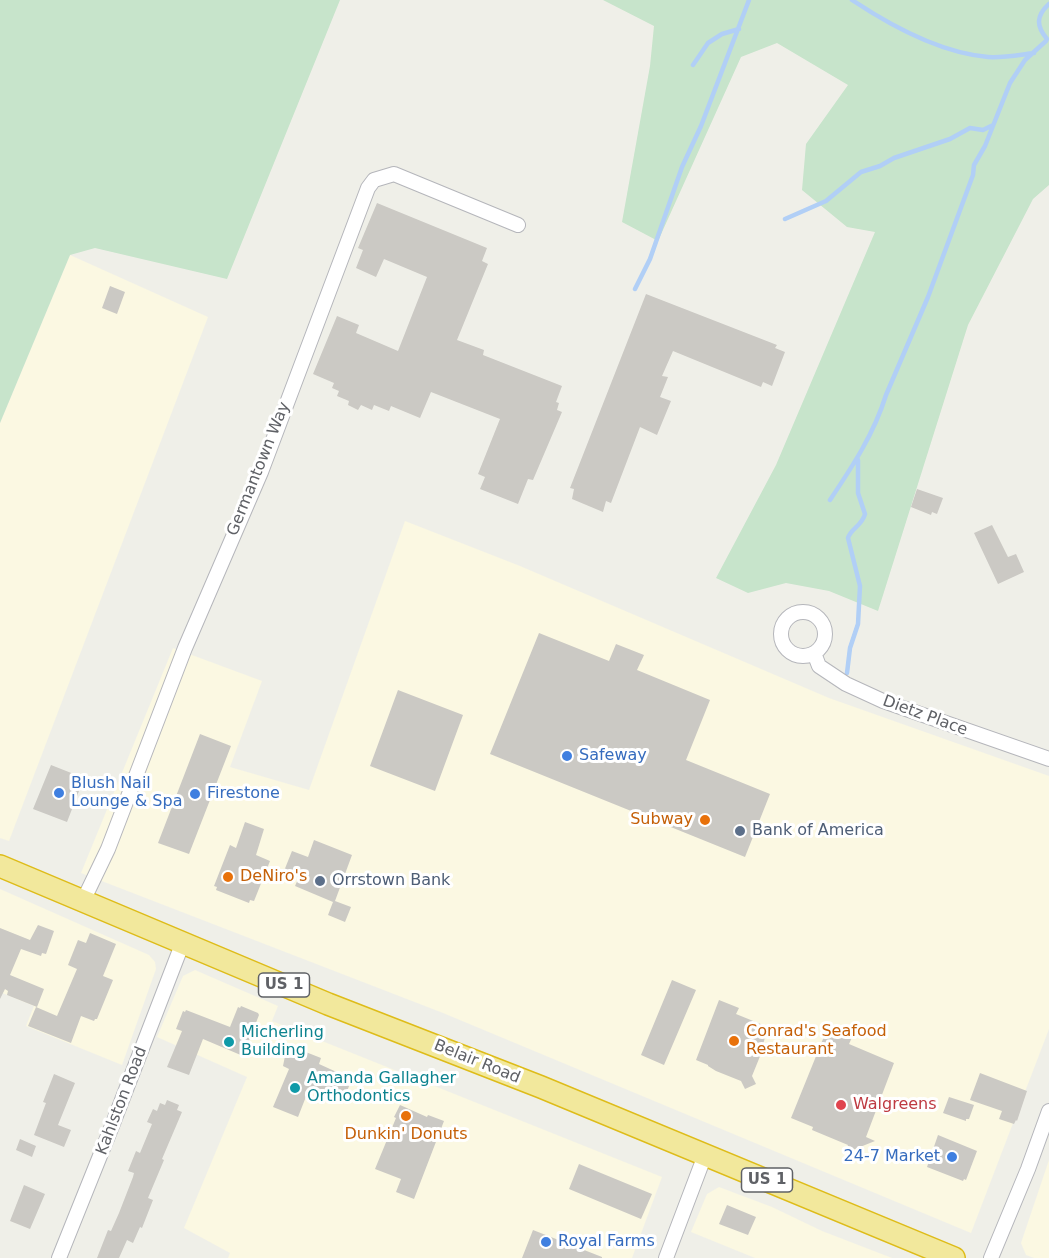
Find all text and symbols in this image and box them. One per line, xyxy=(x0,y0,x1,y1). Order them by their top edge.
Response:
street label: Germantown Way xyxy=(223,399,295,539)
street label: Dietz Place xyxy=(880,692,970,740)
place label: Safeway xyxy=(579,746,647,766)
marker: Safeway xyxy=(560,749,574,763)
place label: Blush Nail Lounge & Spa xyxy=(71,774,182,812)
place label: Firestone xyxy=(207,784,280,804)
marker: Blush Nail Lounge & Spa xyxy=(52,786,66,800)
marker: Firestone xyxy=(188,787,202,801)
place label: Subway xyxy=(630,810,693,830)
marker: Subway xyxy=(698,813,712,827)
place label: Bank of America xyxy=(752,821,884,841)
marker: Bank of America xyxy=(733,824,747,838)
place label: DeNiro's xyxy=(240,867,307,887)
marker: DeNiro's xyxy=(221,870,235,884)
place label: Orrstown Bank xyxy=(332,871,450,891)
marker: Orrstown Bank xyxy=(313,874,327,888)
road number: US 1 xyxy=(258,973,310,997)
place label: Conrad's Seafood Restaurant xyxy=(746,1022,887,1060)
place label: Micherling Building xyxy=(241,1023,324,1061)
marker: Conrad's Seafood Restaurant xyxy=(727,1034,741,1048)
marker: Micherling Building xyxy=(222,1035,236,1049)
street label: Belair Road xyxy=(431,1036,523,1088)
street label: Kahlston Road xyxy=(93,1044,151,1158)
place label: Amanda Gallagher Orthodontics xyxy=(307,1069,456,1107)
marker: Amanda Gallagher Orthodontics xyxy=(288,1081,302,1095)
place label: Walgreens xyxy=(853,1095,937,1115)
marker: Walgreens xyxy=(834,1098,848,1112)
marker: Dunkin' Donuts xyxy=(399,1109,413,1123)
place label: Dunkin' Donuts xyxy=(345,1125,467,1145)
place label: 24-7 Market xyxy=(844,1147,940,1167)
marker: 24-7 Market xyxy=(945,1150,959,1164)
road number: US 1 xyxy=(742,1168,792,1192)
place label: Royal Farms xyxy=(558,1232,655,1252)
marker: Royal Farms xyxy=(539,1235,553,1249)

